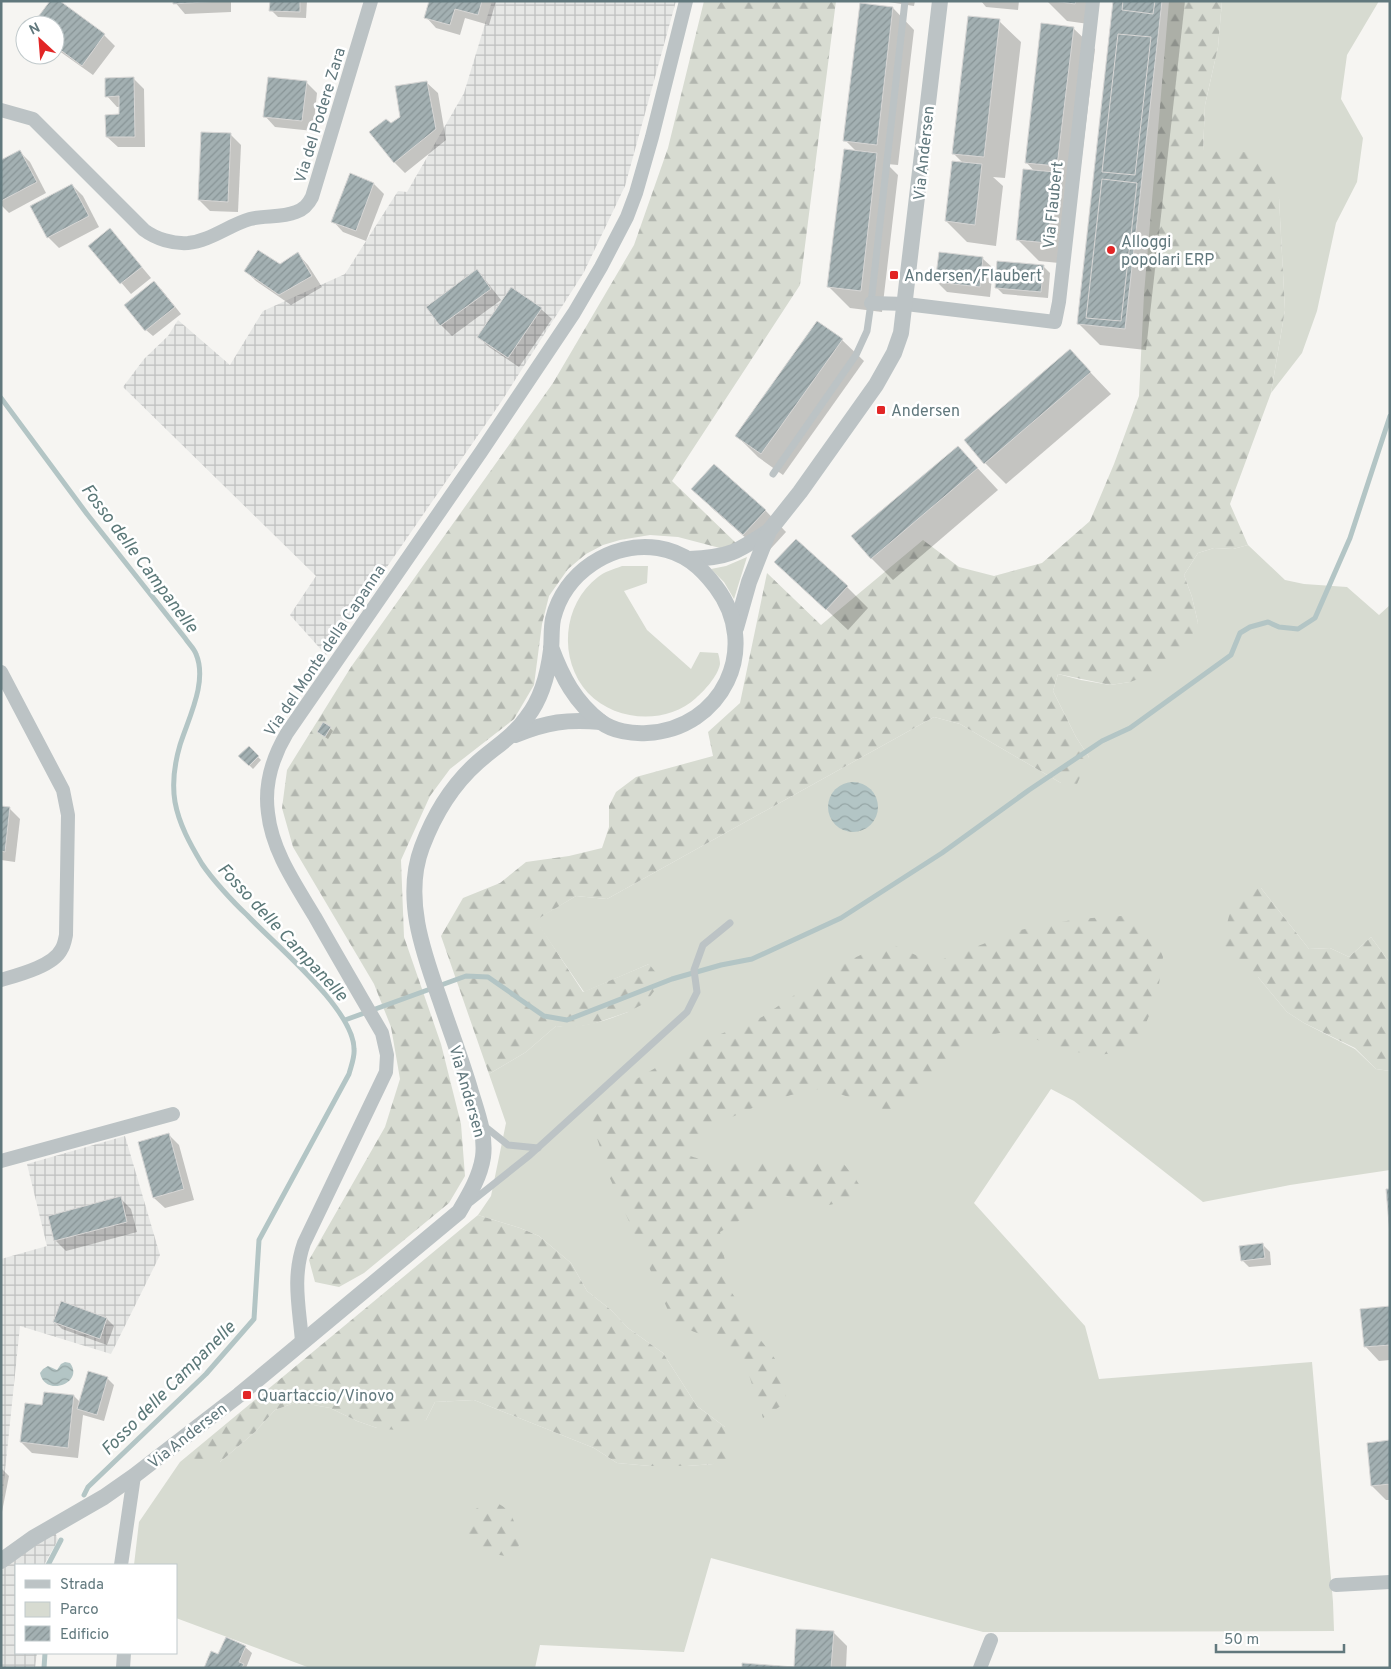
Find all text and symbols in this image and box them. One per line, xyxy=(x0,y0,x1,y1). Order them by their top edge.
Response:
north arrow xyxy=(15,15,65,65)
text: N xyxy=(27,20,43,40)
street label: Via del Podere Zara xyxy=(291,45,351,186)
street label: Via Andersen xyxy=(910,105,940,202)
street label: Via Flaubert xyxy=(1039,160,1069,250)
place label: Alloggi popolari ERP xyxy=(1121,233,1214,271)
marker: Alloggi popolari ERP xyxy=(1105,244,1117,256)
place label: Andersen/Flaubert xyxy=(904,267,1042,287)
marker: Andersen/Flaubert xyxy=(888,269,900,281)
place label: Andersen xyxy=(891,402,960,422)
marker: Andersen xyxy=(875,404,887,416)
water label: Fosso delle Campanelle xyxy=(75,480,203,639)
street label: Via del Monte della Capanna xyxy=(261,561,391,741)
water label: Fosso delle Campanelle xyxy=(212,859,353,1008)
street label: Via Andersen xyxy=(443,1043,489,1140)
water label: Fosso delle Campanelle xyxy=(97,1316,242,1461)
place label: Quartaccio/Vinovo xyxy=(257,1387,394,1407)
marker: Quartaccio/Vinovo xyxy=(241,1389,253,1401)
street label: Via Andersen xyxy=(145,1399,232,1474)
legend xyxy=(15,1564,178,1654)
text: Strada xyxy=(60,1576,104,1595)
text: Parco xyxy=(60,1601,99,1620)
scale bar xyxy=(1216,1622,1344,1654)
text: Edificio xyxy=(60,1626,109,1645)
text: 50 m xyxy=(1224,1631,1259,1650)

